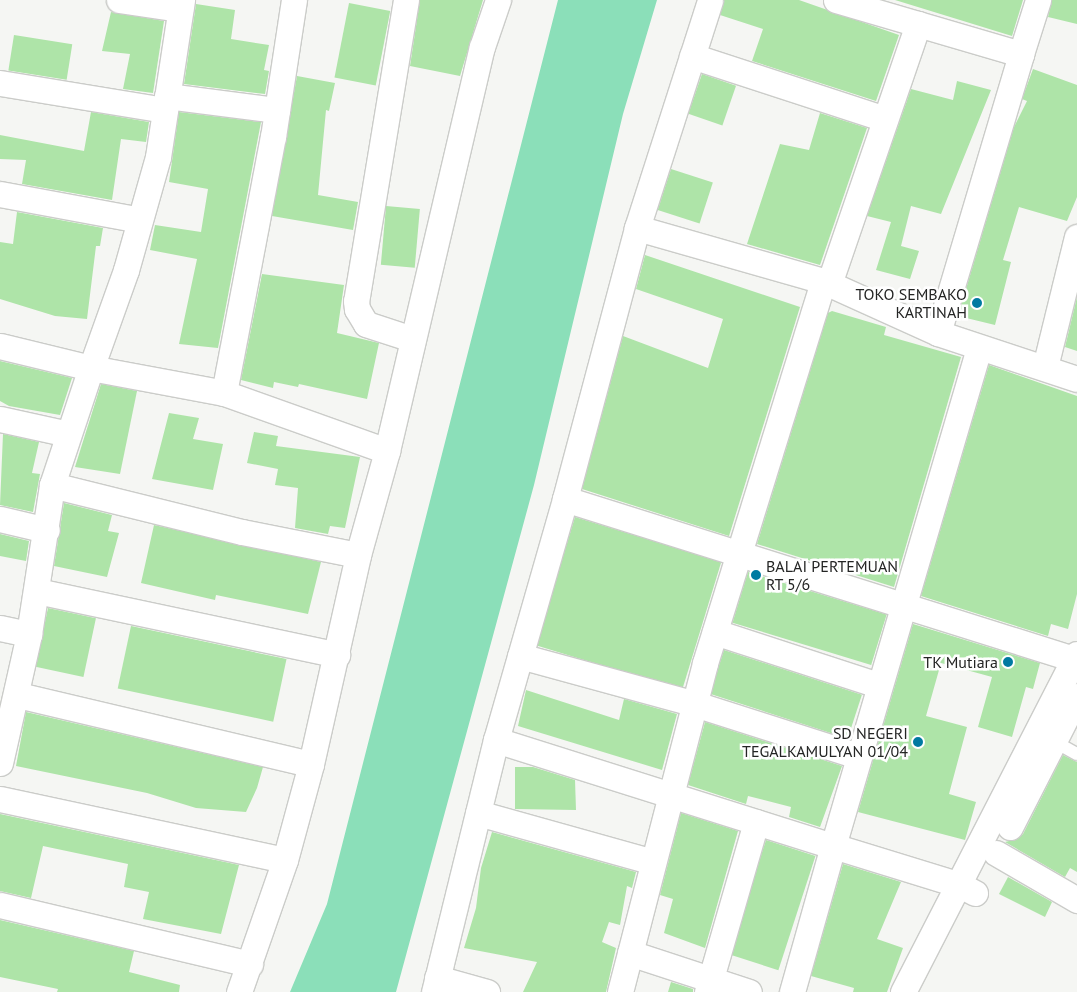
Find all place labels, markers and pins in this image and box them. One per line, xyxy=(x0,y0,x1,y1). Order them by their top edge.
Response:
place label: TOKO SEMBAKO KARTINAH xyxy=(855,284,967,322)
marker: TOKO SEMBAKO KARTINAH xyxy=(971,297,983,309)
place label: BALAI PERTEMUAN RT 5/6 xyxy=(766,556,898,594)
marker: BALAI PERTEMUAN RT 5/6 xyxy=(750,569,762,581)
place label: TK Mutiara xyxy=(923,652,998,672)
marker: TK Mutiara xyxy=(1002,656,1014,668)
place label: SD NEGERI TEGALKAMULYAN 01/04 xyxy=(742,723,908,761)
marker: SD NEGERI TEGALKAMULYAN 01/04 xyxy=(912,736,924,748)

